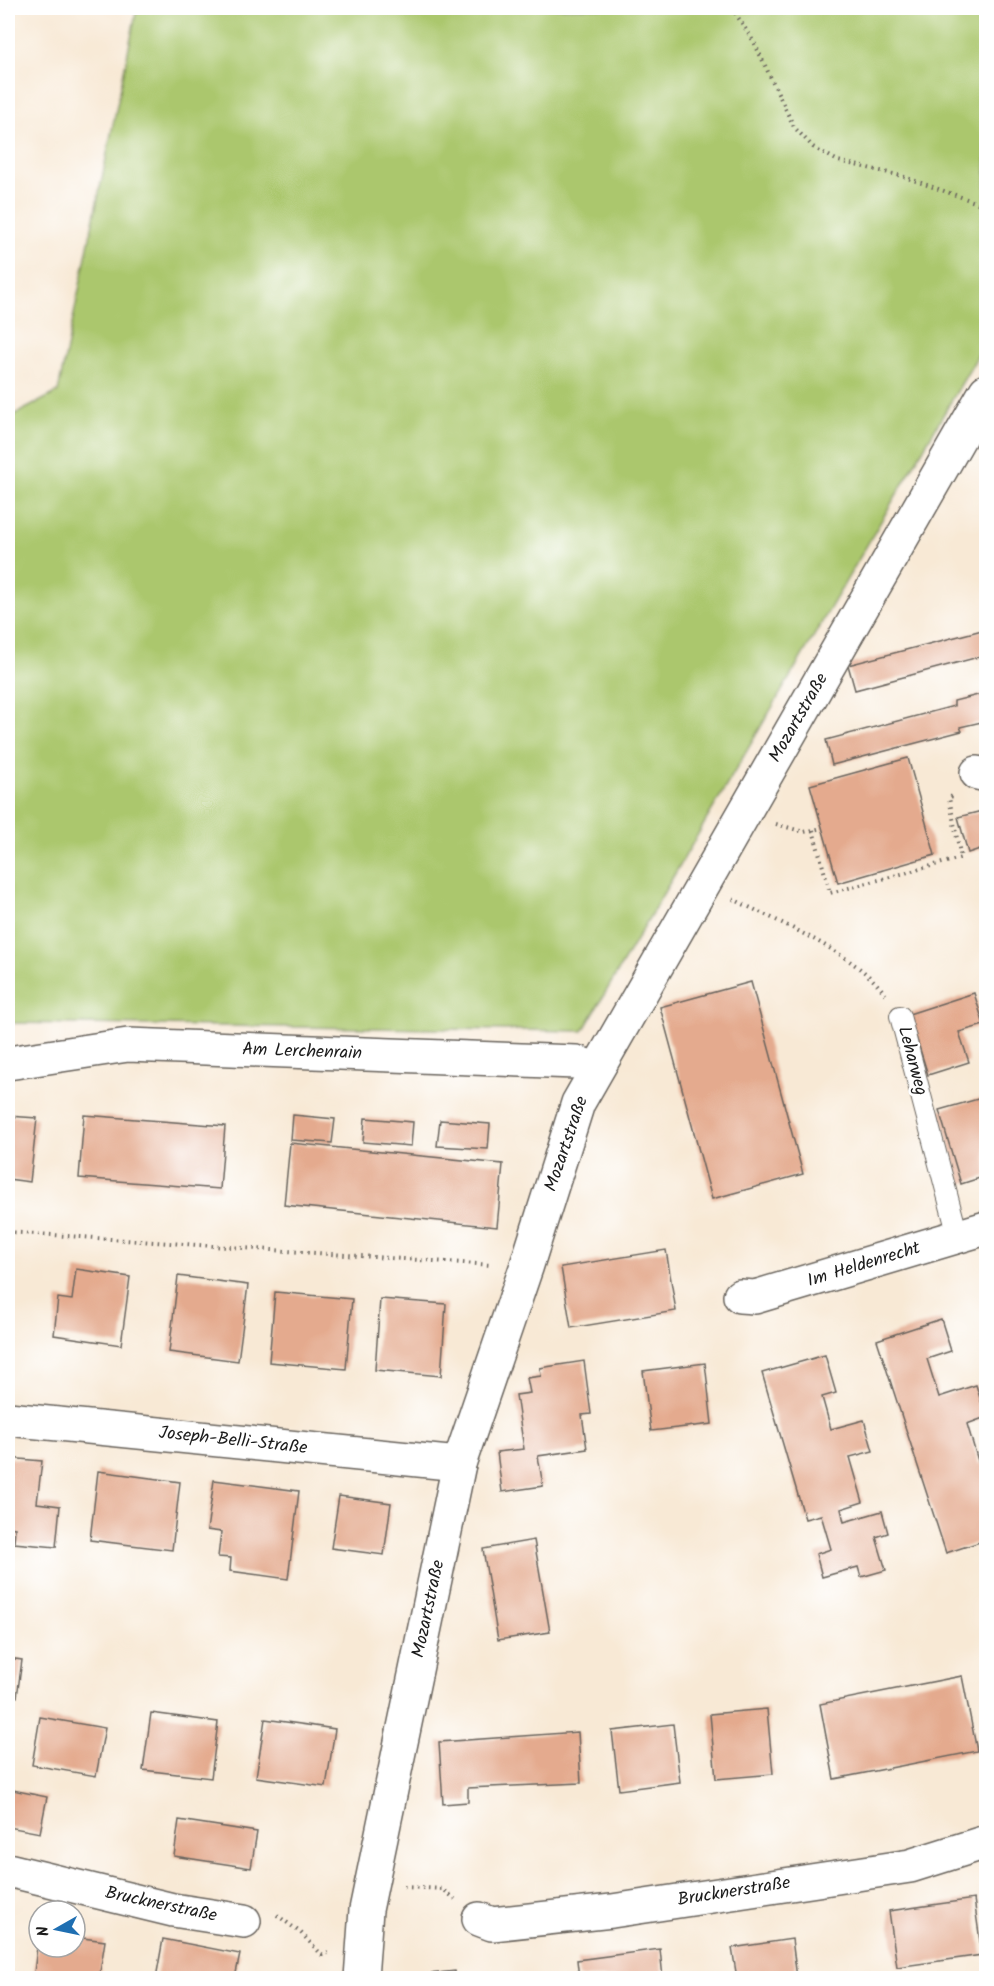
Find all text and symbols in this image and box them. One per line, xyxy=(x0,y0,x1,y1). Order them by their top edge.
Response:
street label: Mozartstraße xyxy=(762,668,836,768)
street label: Leharweg xyxy=(889,1023,935,1099)
street label: Am Lerchenrain xyxy=(242,1035,362,1069)
street label: Mozartstraße xyxy=(537,1092,597,1196)
street label: Im Heldenrecht xyxy=(804,1234,925,1296)
street label: Joseph-Belli-Straße xyxy=(157,1419,309,1463)
street label: Mozartstraße xyxy=(404,1557,454,1661)
street label: Brucknerstraße xyxy=(676,1869,792,1915)
street label: Brucknerstraße xyxy=(102,1879,220,1931)
north arrow xyxy=(27,1899,87,1959)
text: N xyxy=(31,1924,57,1938)

